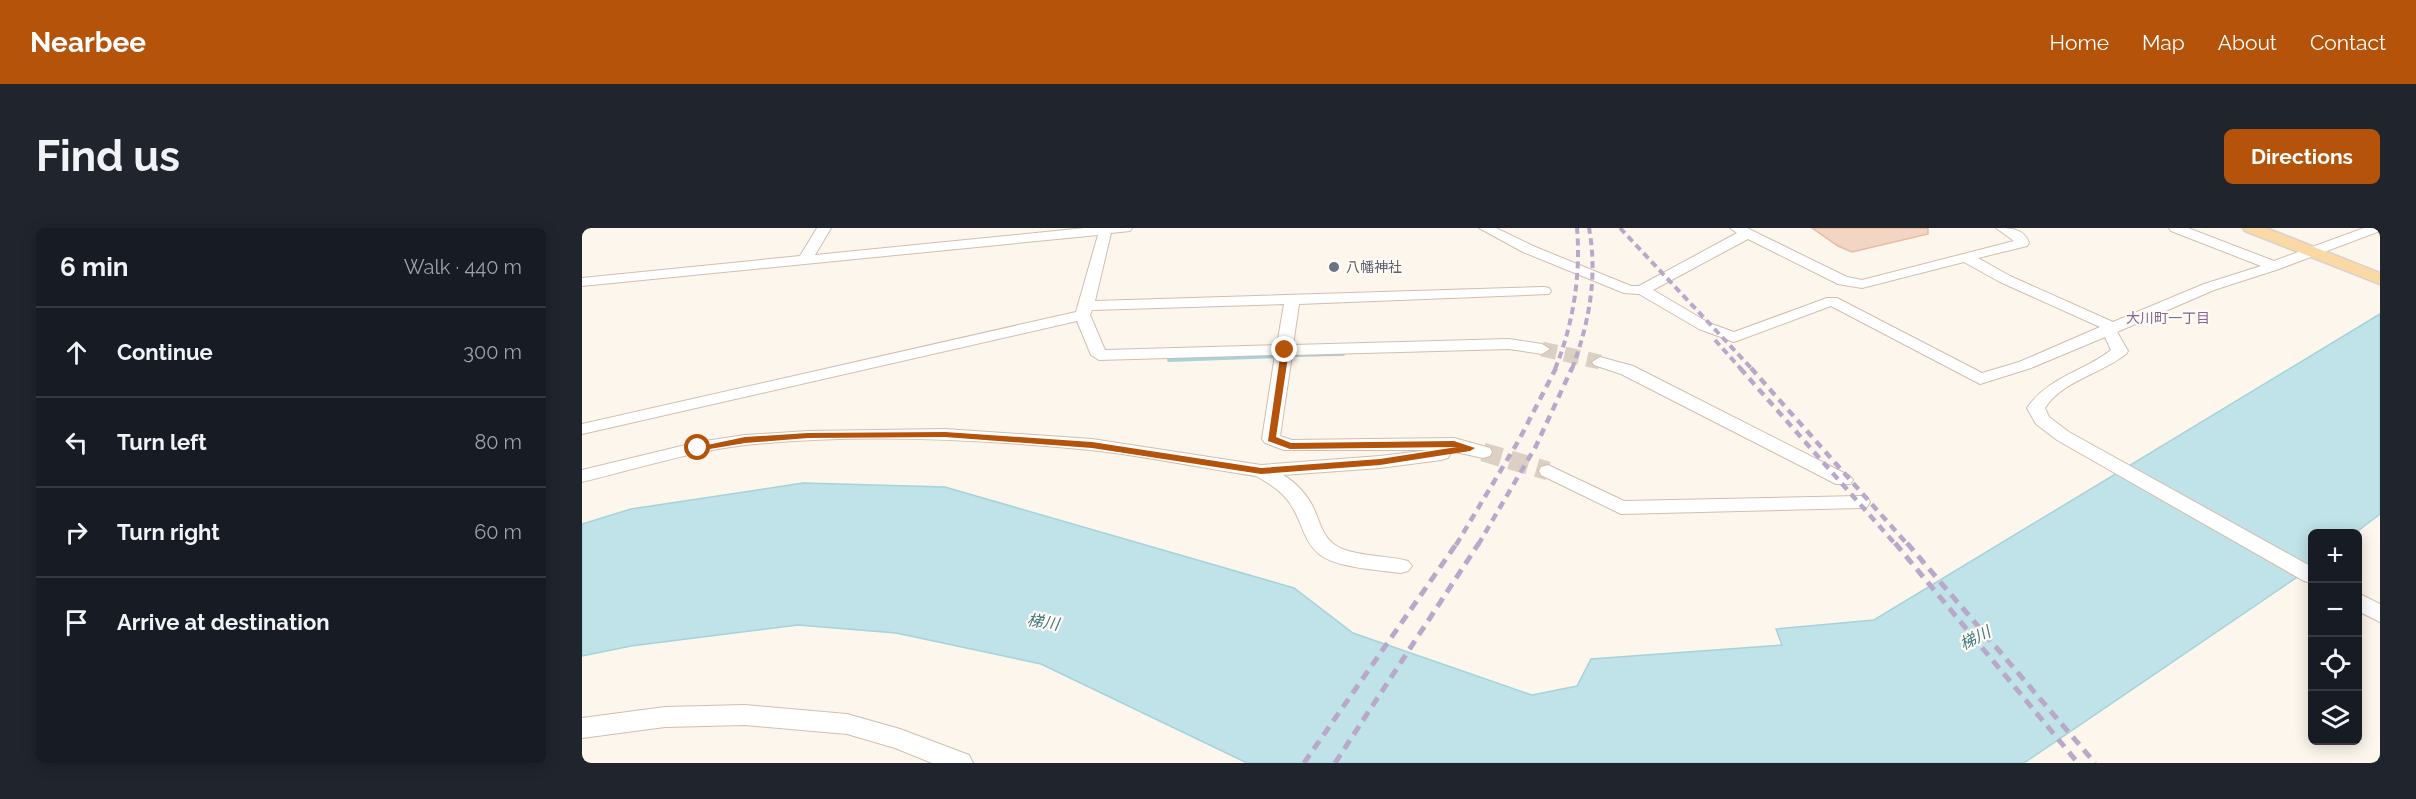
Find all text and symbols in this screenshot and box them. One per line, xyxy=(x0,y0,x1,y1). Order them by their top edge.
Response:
text: Nearbee xyxy=(30,26,146,59)
text: Home xyxy=(2050,30,2109,55)
text: Map xyxy=(2142,30,2185,55)
text: About xyxy=(2218,30,2277,55)
text: Contact xyxy=(2310,30,2386,55)
button: Directions xyxy=(2224,129,2380,184)
text: Find us xyxy=(36,132,180,181)
text: 6 min xyxy=(60,252,129,282)
text: Walk · 440 m xyxy=(404,255,522,279)
place label: 八幡神社 xyxy=(1346,259,1402,275)
marker: 八幡神社 xyxy=(1327,260,1341,274)
district label: 大川町一丁目 xyxy=(2126,310,2210,326)
icon: ahead xyxy=(60,336,93,369)
route end xyxy=(1271,336,1297,362)
text: Continue xyxy=(117,339,213,365)
text: 300 m xyxy=(463,340,522,364)
icon: left xyxy=(60,426,93,459)
text: Turn left xyxy=(117,429,207,455)
text: 80 m xyxy=(474,430,522,454)
route start xyxy=(684,434,710,460)
icon: right xyxy=(60,516,93,549)
text: Turn right xyxy=(117,519,220,545)
text: 60 m xyxy=(474,520,522,544)
map controls xyxy=(2308,529,2362,745)
button: + xyxy=(2308,529,2362,583)
button: − xyxy=(2308,583,2362,637)
icon: arrive xyxy=(60,606,93,639)
text: Arrive at destination xyxy=(117,609,330,635)
water label: 梯川 xyxy=(1026,610,1062,634)
water label: 梯川 xyxy=(1956,621,1995,654)
button: locate xyxy=(2308,637,2362,691)
button: layers xyxy=(2308,691,2362,745)

